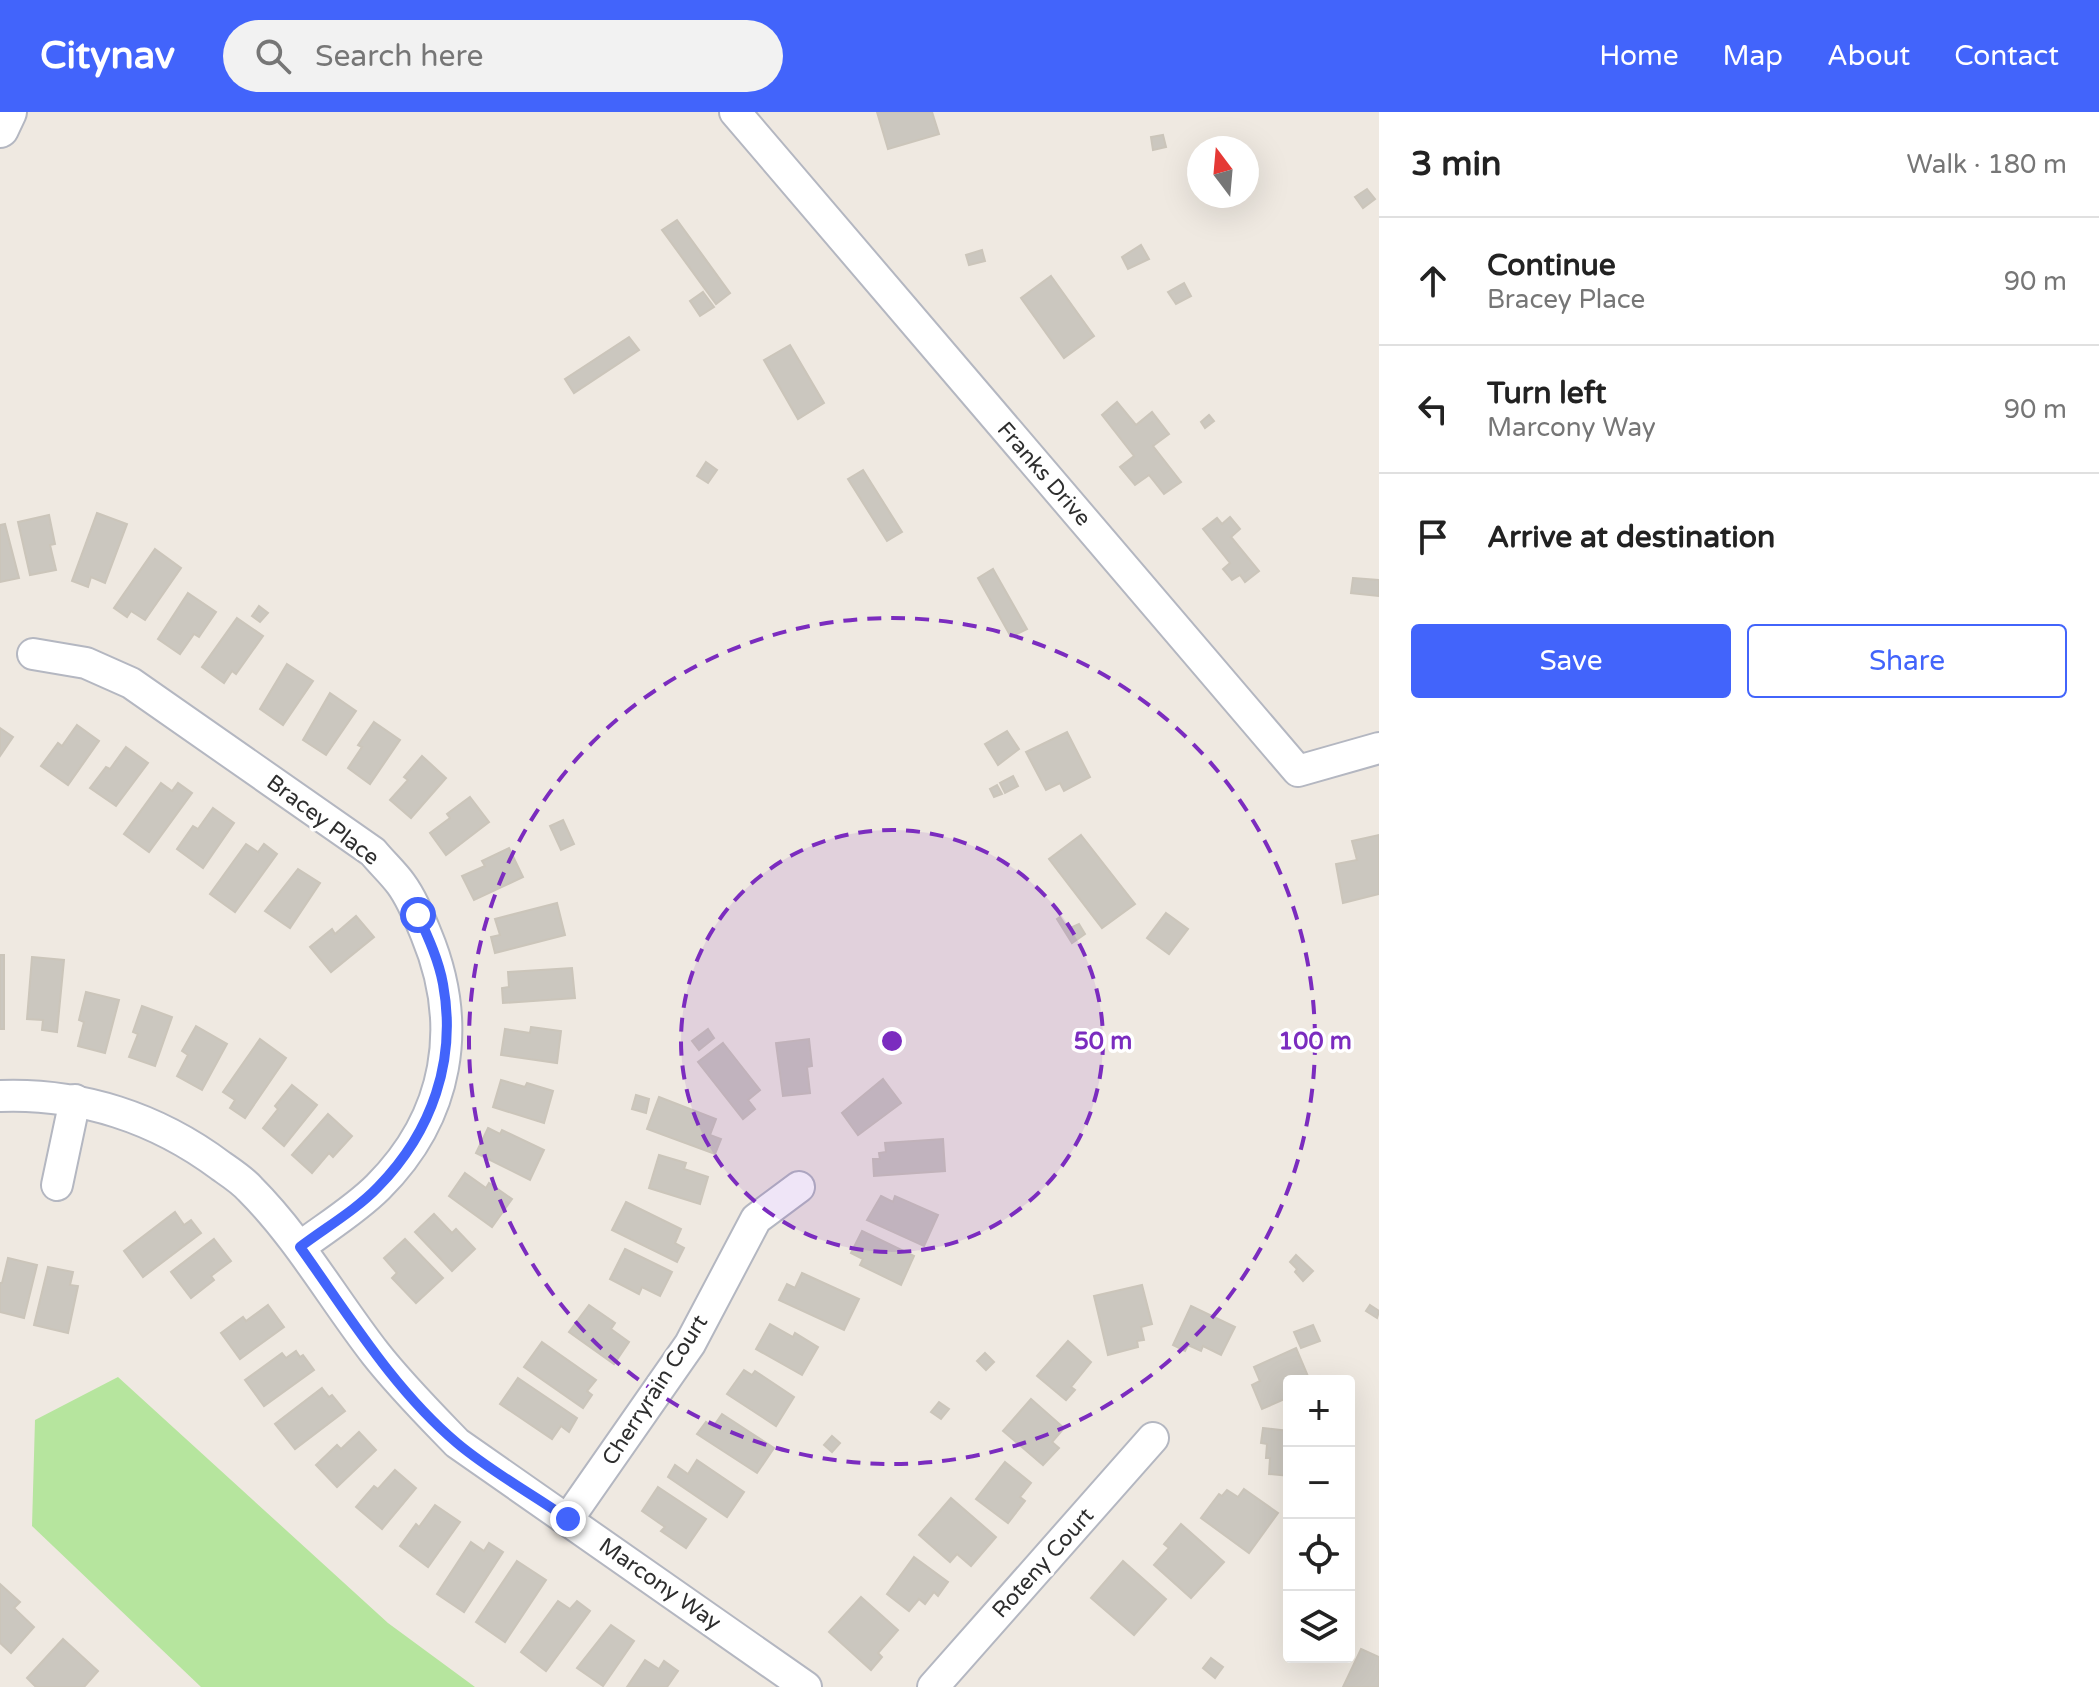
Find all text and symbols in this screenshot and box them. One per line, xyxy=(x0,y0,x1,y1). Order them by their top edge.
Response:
search box xyxy=(223,20,783,92)
text: Citynav xyxy=(40,33,175,79)
icon: search xyxy=(251,34,295,78)
text: Search here xyxy=(315,38,484,75)
text: Home xyxy=(1599,39,1679,73)
text: Map xyxy=(1723,39,1783,73)
text: About xyxy=(1827,39,1910,73)
text: Contact xyxy=(1954,39,2059,73)
north arrow xyxy=(1187,136,1259,208)
text: 3 min xyxy=(1411,144,1502,185)
text: Walk · 180 m xyxy=(1907,149,2067,180)
text: Continue xyxy=(1487,247,1616,284)
icon: ahead xyxy=(1411,259,1455,303)
text: 90 m xyxy=(2004,266,2067,297)
text: Bracey Place xyxy=(1487,284,1645,315)
text: Turn left xyxy=(1487,375,1606,412)
icon: left xyxy=(1411,387,1455,431)
text: 90 m xyxy=(2004,394,2067,425)
text: Marcony Way xyxy=(1487,412,1656,443)
street label: Franks Drive xyxy=(992,417,1096,531)
icon: arrive xyxy=(1411,515,1455,559)
text: Arrive at destination xyxy=(1487,519,1775,556)
button: Save xyxy=(1411,624,1731,698)
button: Share xyxy=(1747,624,2067,698)
street label: Bracey Place xyxy=(262,769,384,871)
route start xyxy=(400,897,436,933)
centre of rings xyxy=(878,1027,906,1055)
text: 50 m xyxy=(1074,1027,1132,1056)
text: 100 m xyxy=(1278,1027,1352,1056)
street label: Cherryrain Court xyxy=(597,1310,713,1470)
map controls xyxy=(1283,1375,1355,1663)
button: + xyxy=(1283,1375,1355,1447)
button: − xyxy=(1283,1447,1355,1519)
route end xyxy=(550,1501,586,1537)
street label: Roteny Court xyxy=(987,1503,1099,1623)
button: locate xyxy=(1283,1519,1355,1591)
street label: Marcony Way xyxy=(594,1532,726,1636)
button: layers xyxy=(1283,1591,1355,1663)

